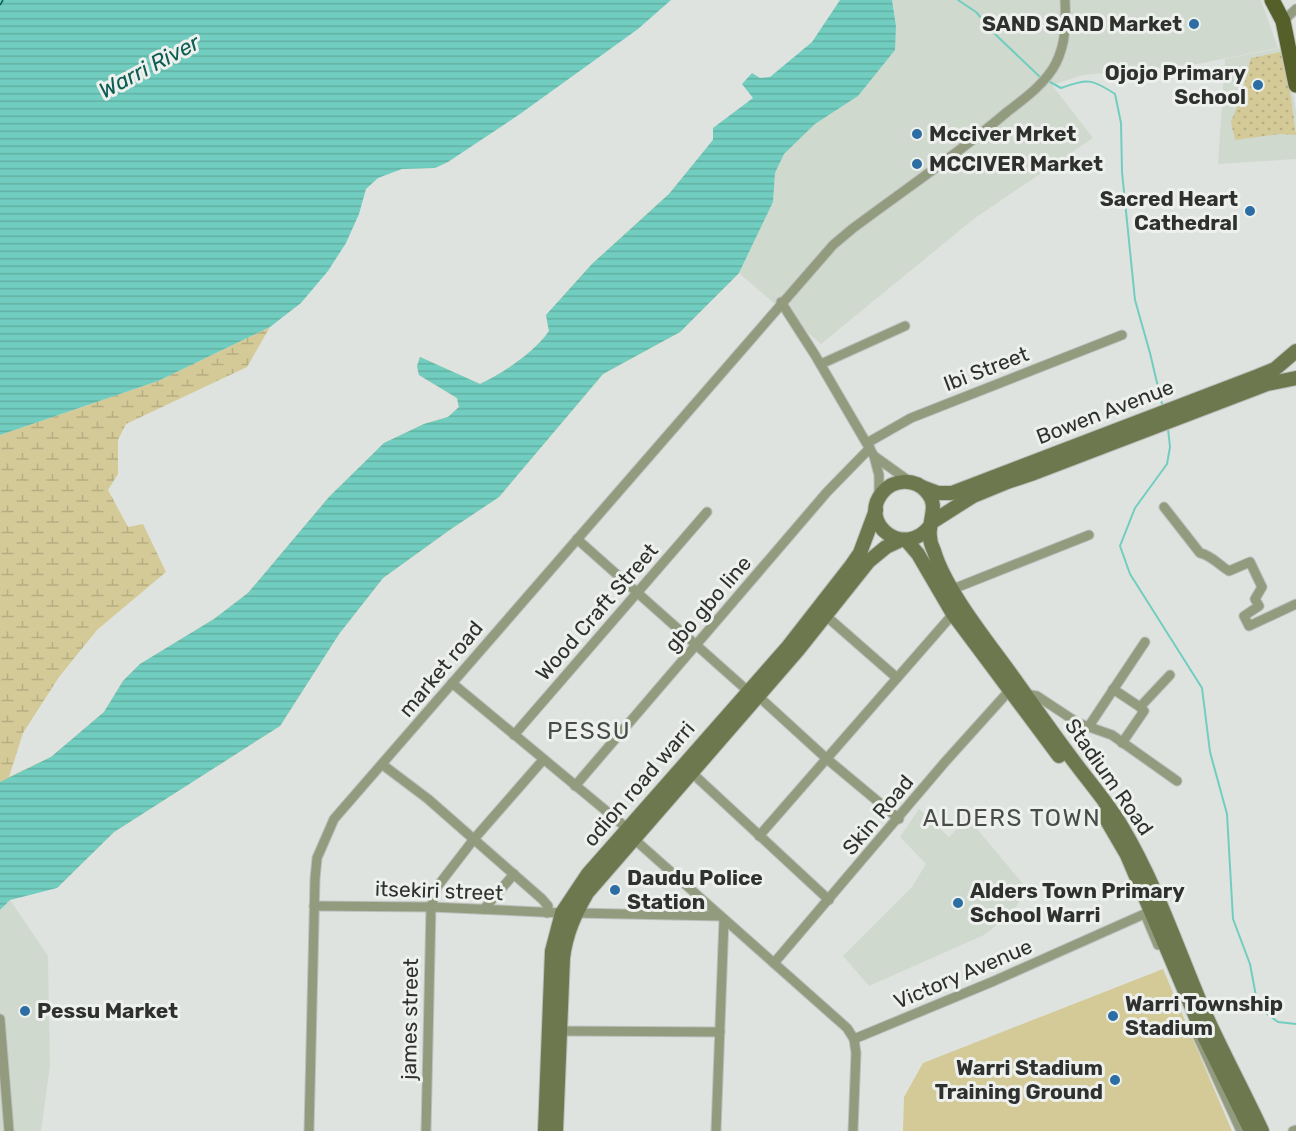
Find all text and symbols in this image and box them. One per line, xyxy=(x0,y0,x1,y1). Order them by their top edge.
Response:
place label: SAND SAND Market xyxy=(982,11,1182,36)
marker: SAND SAND Market xyxy=(1187,17,1201,31)
water label: Warri River xyxy=(94,28,206,104)
place label: Ojojo Primary School xyxy=(1105,60,1246,109)
marker: Ojojo Primary School xyxy=(1251,78,1265,92)
place label: Mcciver Mrket xyxy=(929,121,1076,146)
marker: Mcciver Mrket xyxy=(910,127,924,141)
place label: MCCIVER Market xyxy=(929,151,1103,176)
marker: MCCIVER Market xyxy=(910,157,924,171)
place label: Sacred Heart Cathedral xyxy=(1100,186,1238,235)
marker: Sacred Heart Cathedral xyxy=(1243,204,1257,218)
street label: Ibi Street xyxy=(940,341,1032,396)
street label: Bowen Avenue xyxy=(1033,374,1177,449)
street label: Wood Craft Street xyxy=(530,538,663,685)
street label: gbo gbo line xyxy=(659,551,756,657)
street label: market road xyxy=(393,616,488,722)
street label: Stadium Road xyxy=(1060,714,1159,840)
street label: odion road warri xyxy=(578,716,700,851)
district label: PESSU xyxy=(547,717,631,745)
street label: Skin Road xyxy=(837,770,918,860)
district label: ALDERS TOWN xyxy=(923,804,1101,832)
place label: Daudu Police Station xyxy=(627,865,763,914)
street label: itsekiri street xyxy=(375,876,504,905)
place label: Alders Town Primary School Warri xyxy=(970,878,1185,927)
marker: Daudu Police Station xyxy=(608,883,622,897)
marker: Alders Town Primary School Warri xyxy=(951,896,965,910)
street label: Victory Avenue xyxy=(890,933,1036,1014)
street label: james street xyxy=(396,958,423,1081)
place label: Warri Township Stadium xyxy=(1125,991,1283,1040)
place label: Pessu Market xyxy=(37,998,178,1023)
marker: Pessu Market xyxy=(18,1004,32,1018)
marker: Warri Township Stadium xyxy=(1106,1009,1120,1023)
place label: Warri Stadium Training Ground xyxy=(935,1055,1103,1104)
marker: Warri Stadium Training Ground xyxy=(1108,1073,1122,1087)

